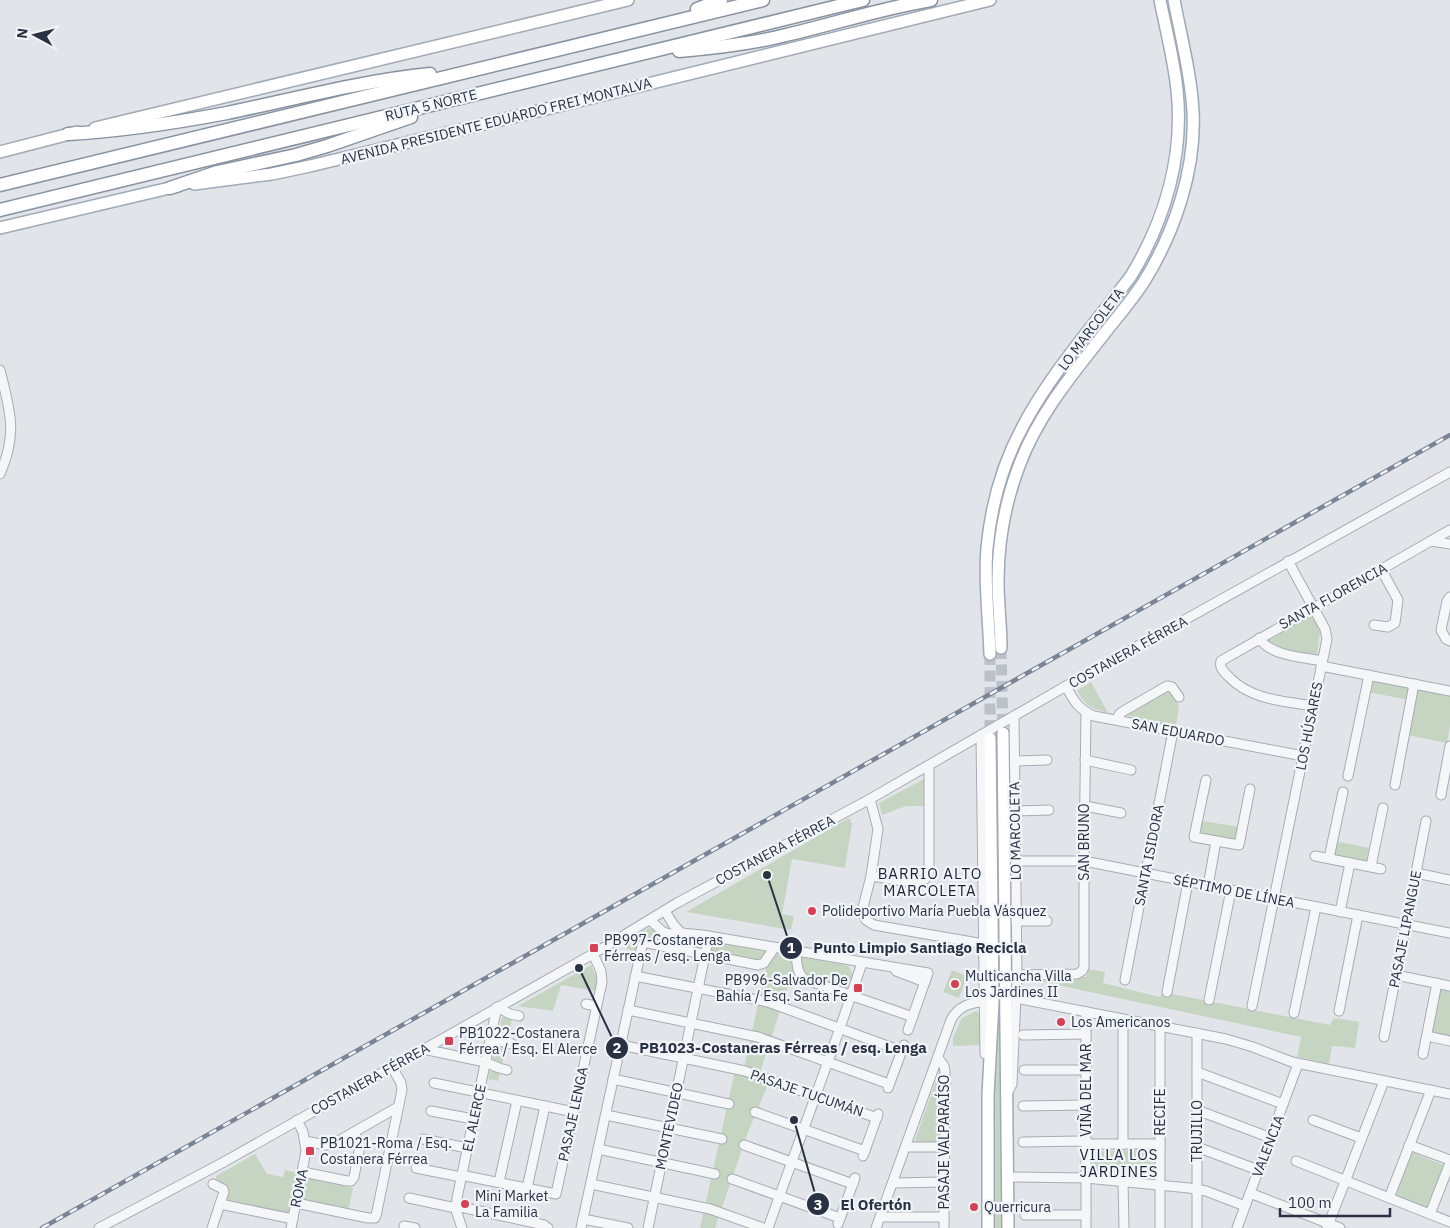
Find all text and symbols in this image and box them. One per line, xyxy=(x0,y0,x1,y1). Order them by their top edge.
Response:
north arrow xyxy=(10,10,60,60)
text: N xyxy=(13,27,32,40)
street label: AVENIDA PRESIDENTE EDUARDO FREI MONTALVA xyxy=(339,74,653,168)
street label: RUTA 5 NORTE xyxy=(383,85,479,125)
street label: LO MARCOLETA xyxy=(1054,284,1128,374)
street label: SANTA FLORENCIA xyxy=(1276,559,1390,633)
street label: COSTANERA FÉRREA xyxy=(1065,611,1190,692)
street label: LOS HÚSARES xyxy=(1291,680,1326,772)
street label: SAN EDUARDO xyxy=(1130,714,1226,750)
street label: LO MARCOLETA xyxy=(1005,782,1025,880)
street label: SAN BRUNO xyxy=(1075,803,1093,881)
street label: SANTA ISIDORA xyxy=(1130,803,1168,907)
street label: COSTANERA FÉRREA xyxy=(712,810,838,889)
district label: BARRIO ALTO MARCOLETA xyxy=(878,864,982,900)
street label: SÉPTIMO DE LÍNEA xyxy=(1172,869,1296,912)
street label: PASAJE LIPANGUE xyxy=(1385,869,1425,989)
place label: Polideportivo María Puebla Vásquez xyxy=(822,902,1047,920)
marker: Polideportivo María Puebla Vásquez xyxy=(806,905,818,917)
place label: PB997-Costaneras Férreas / esq. Lenga xyxy=(604,931,731,965)
callout: Punto Limpio Santiago Recicla xyxy=(779,933,1037,963)
text: 1 xyxy=(786,938,796,957)
text: Punto Limpio Santiago Recicla xyxy=(813,938,1027,957)
marker: PB997-Costaneras Férreas / esq. Lenga xyxy=(588,942,600,954)
place label: Multicancha Villa Los Jardines II xyxy=(965,967,1072,1001)
place label: PB996-Salvador De Bahía / Esq. Santa Fe xyxy=(716,971,848,1005)
marker: Multicancha Villa Los Jardines II xyxy=(949,978,961,990)
marker: PB996-Salvador De Bahía / Esq. Santa Fe xyxy=(852,982,864,994)
place label: Los Americanos xyxy=(1071,1013,1171,1031)
marker: Los Americanos xyxy=(1055,1016,1067,1028)
place label: PB1022-Costanera Férrea / Esq. El Alerce xyxy=(459,1024,597,1058)
callout: PB1023-Costaneras Férreas / esq. Lenga xyxy=(604,1033,937,1063)
marker: PB1022-Costanera Férrea / Esq. El Alerce xyxy=(443,1035,455,1047)
street label: COSTANERA FÉRREA xyxy=(307,1038,432,1119)
text: 2 xyxy=(612,1038,622,1057)
text: PB1023-Costaneras Férreas / esq. Lenga xyxy=(639,1038,927,1057)
street label: VIÑA DEL MAR xyxy=(1077,1043,1095,1137)
street label: PASAJE TUCUMÁN xyxy=(748,1064,866,1121)
street label: PASAJE LENGA xyxy=(554,1065,592,1163)
street label: PASAJE VALPARAÍSO xyxy=(934,1074,953,1209)
street label: MONTEVIDEO xyxy=(651,1081,687,1171)
street label: EL ALERCE xyxy=(458,1083,490,1153)
street label: RECIFE xyxy=(1151,1088,1169,1136)
street label: TRUJILLO xyxy=(1188,1100,1206,1162)
street label: VALENCIA xyxy=(1248,1112,1288,1180)
place label: PB1021-Roma / Esq. Costanera Férrea xyxy=(320,1134,452,1168)
marker: PB1021-Roma / Esq. Costanera Férrea xyxy=(304,1145,316,1157)
district label: VILLA LOS JARDINES xyxy=(1079,1145,1159,1181)
street label: ROMA xyxy=(286,1167,312,1209)
scale bar xyxy=(1280,1186,1390,1218)
place label: Mini Market La Familia xyxy=(475,1187,548,1221)
callout: El Ofertón xyxy=(806,1189,921,1219)
text: 100 m xyxy=(1288,1193,1332,1212)
text: 3 xyxy=(813,1195,823,1214)
text: El Ofertón xyxy=(841,1195,911,1214)
marker: Mini Market La Familia xyxy=(459,1198,471,1210)
place label: Querricura xyxy=(984,1198,1051,1216)
marker: Querricura xyxy=(968,1201,980,1213)

